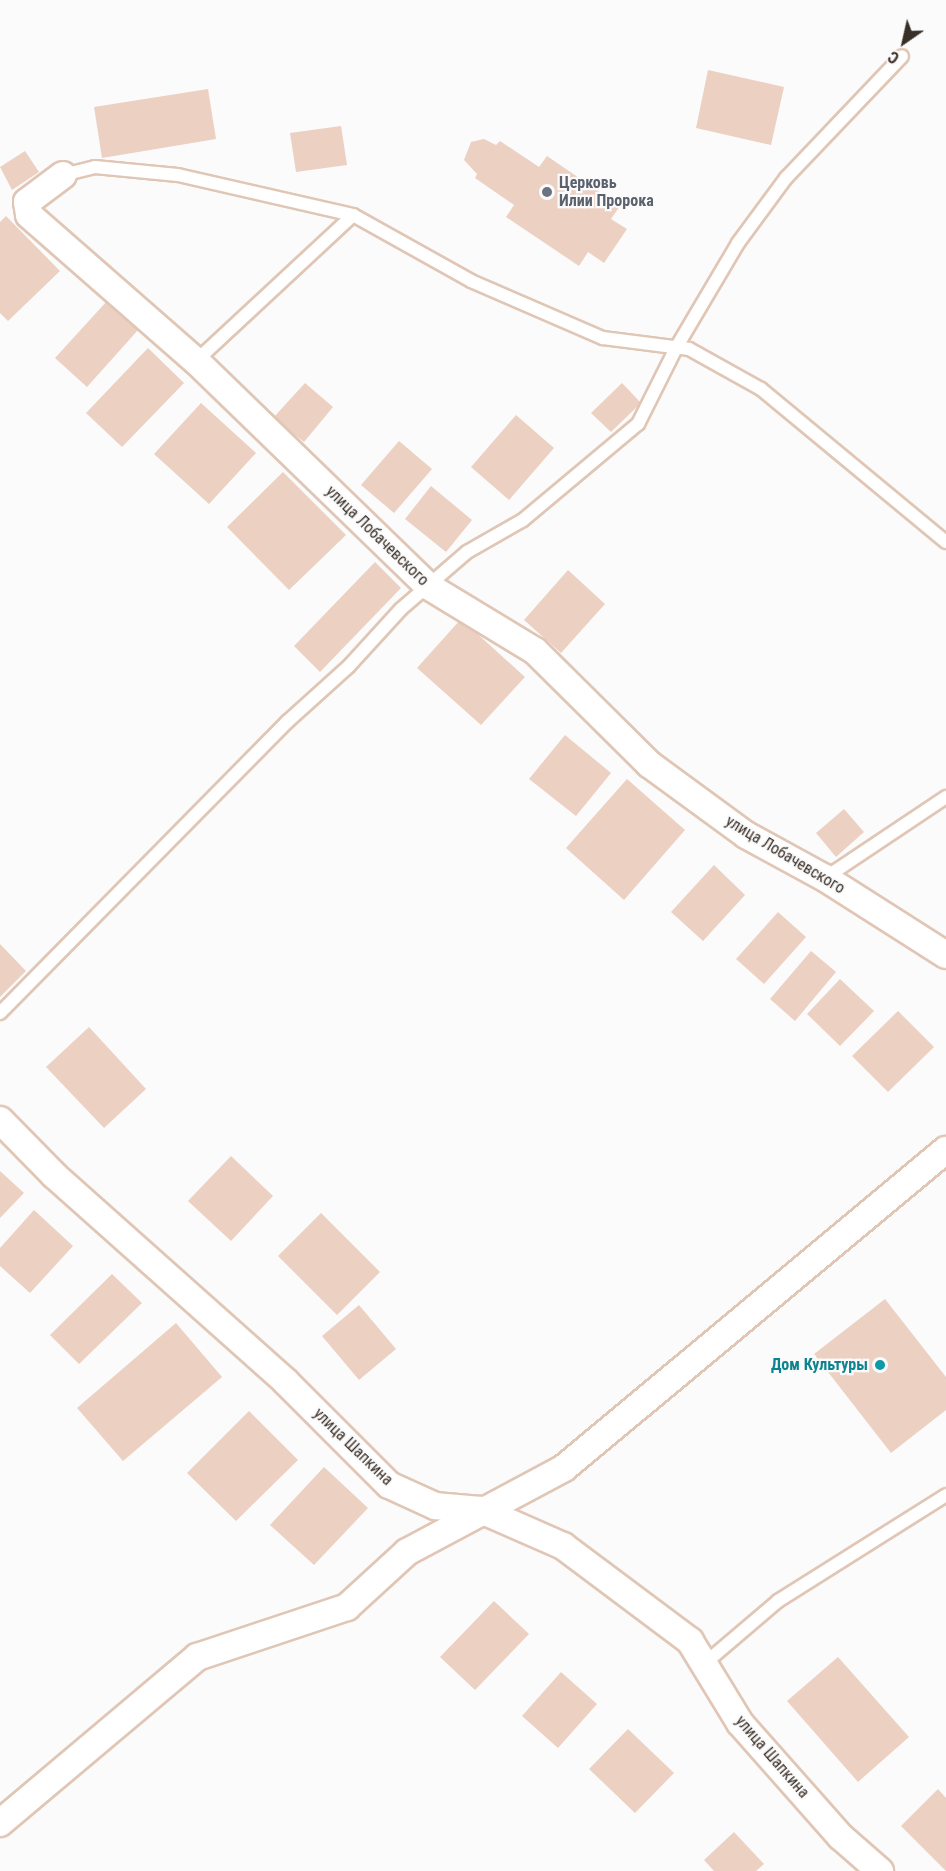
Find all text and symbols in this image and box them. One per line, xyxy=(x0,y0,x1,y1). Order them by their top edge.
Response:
north arrow xyxy=(874,12,934,72)
text: С xyxy=(885,47,903,68)
place label: Церковь Илии Пророка xyxy=(559,173,654,211)
marker: Церковь Илии Пророка xyxy=(540,185,554,199)
street label: улица Лобачевского xyxy=(322,482,432,590)
street label: улица Лобачевского xyxy=(722,812,848,898)
place label: Дом Культуры xyxy=(771,1355,868,1375)
marker: Дом Культуры xyxy=(873,1358,887,1372)
street label: улица Шапкина xyxy=(309,1404,397,1490)
street label: улица Шапкина xyxy=(731,1712,813,1802)

